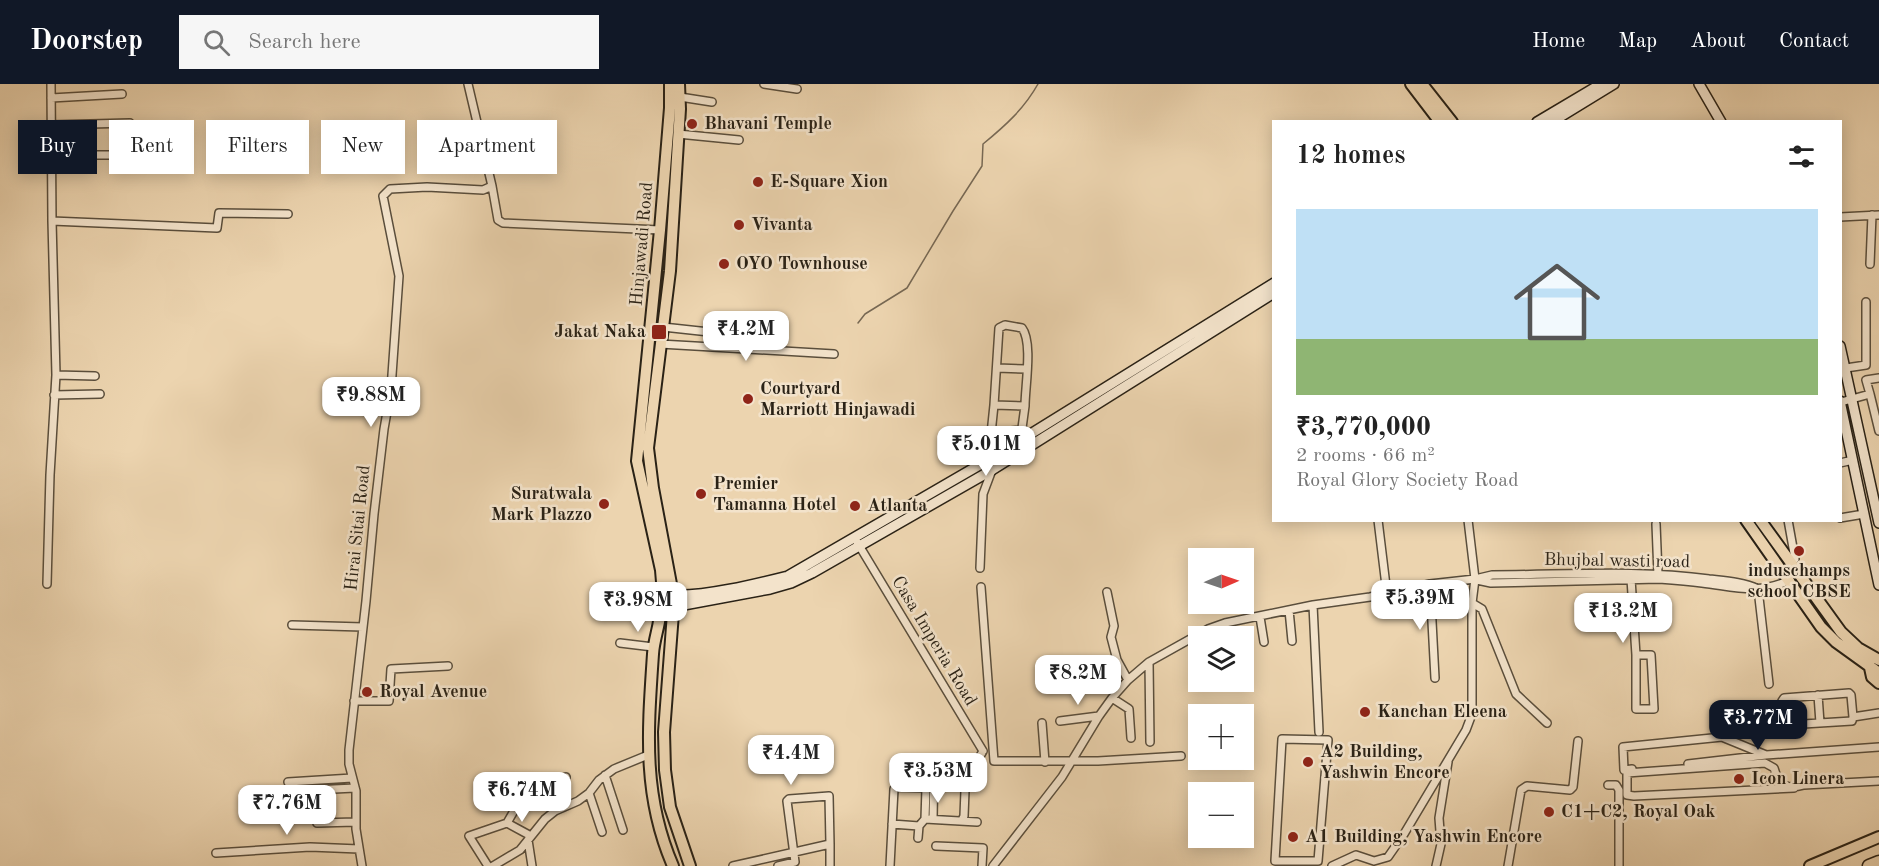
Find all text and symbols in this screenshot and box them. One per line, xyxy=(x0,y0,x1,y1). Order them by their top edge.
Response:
search box xyxy=(179,15,599,69)
icon: search xyxy=(200,26,233,59)
text: Doorstep xyxy=(30,28,143,56)
text: Search here xyxy=(248,31,361,53)
text: Home xyxy=(1532,31,1585,52)
text: Map xyxy=(1618,31,1657,52)
text: About xyxy=(1690,31,1746,52)
text: Contact xyxy=(1779,31,1849,52)
place label: Bhavani Temple xyxy=(704,115,832,133)
marker: Bhavani Temple xyxy=(685,117,699,131)
chip: Buy xyxy=(18,120,97,174)
chip: Rent xyxy=(109,120,194,174)
chip: Filters xyxy=(206,120,309,174)
chip: New xyxy=(321,120,405,174)
chip: Apartment xyxy=(417,120,557,174)
icon: filters xyxy=(1785,140,1818,173)
text: 12 homes xyxy=(1296,143,1405,169)
place label: E-Square Xion xyxy=(770,173,888,191)
marker: E-Square Xion xyxy=(751,175,765,189)
street label: Hinjawadi Road xyxy=(628,181,656,307)
place label: Vivanta xyxy=(751,216,813,234)
marker: Vivanta xyxy=(732,218,746,232)
icon: home xyxy=(1503,248,1611,356)
place label: OYO Townhouse xyxy=(736,255,868,273)
marker: OYO Townhouse xyxy=(717,257,731,271)
pin: ₹4.2M xyxy=(704,311,788,362)
text: ₹4.2M xyxy=(717,320,775,340)
place label: Jakat Naka xyxy=(554,323,646,341)
marker: Jakat Naka xyxy=(650,323,668,341)
pin: ₹9.88M xyxy=(322,377,420,428)
place label: Courtyard Marriott Hinjawadi xyxy=(760,380,915,419)
text: ₹9.88M xyxy=(336,386,406,406)
marker: Courtyard Marriott Hinjawadi xyxy=(741,392,755,406)
text: ₹3,770,000 xyxy=(1296,415,1431,441)
pin: ₹5.01M xyxy=(937,426,1035,477)
text: ₹5.01M xyxy=(951,435,1021,455)
text: 2 rooms · 66 m² xyxy=(1296,446,1435,466)
street label: Hirai Sitai Road xyxy=(342,464,374,592)
text: Royal Glory Society Road xyxy=(1296,471,1519,491)
place label: Premier Tamanna Hotel xyxy=(713,475,837,514)
place label: Suratwala Mark Plazzo xyxy=(491,485,592,524)
marker: Premier Tamanna Hotel xyxy=(694,487,708,501)
marker: Suratwala Mark Plazzo xyxy=(597,497,611,511)
place label: Atlanta xyxy=(867,497,928,515)
marker: Atlanta xyxy=(848,499,862,513)
marker: induschamps school CBSE xyxy=(1792,544,1806,558)
north arrow xyxy=(1188,548,1254,614)
map controls xyxy=(1188,548,1254,848)
street label: Bhujbal wasti road xyxy=(1544,551,1690,571)
place label: induschamps school CBSE xyxy=(1747,562,1851,601)
street label: Casa Imperia Road xyxy=(888,573,980,709)
pin: ₹5.39M xyxy=(1371,580,1469,631)
pin: ₹3.98M xyxy=(589,582,687,633)
text: ₹5.39M xyxy=(1385,589,1455,609)
text: ₹3.98M xyxy=(603,591,673,611)
pin: ₹13.2M xyxy=(1574,593,1672,644)
text: ₹13.2M xyxy=(1588,602,1658,622)
button: layers xyxy=(1188,626,1254,692)
pin: ₹8.2M xyxy=(1036,655,1120,706)
text: ₹8.2M xyxy=(1049,664,1107,684)
place label: Royal Avenue xyxy=(379,683,487,701)
marker: Royal Avenue xyxy=(360,685,374,699)
pin: ₹3.77M xyxy=(1709,700,1807,751)
place label: Kanchan Eleena xyxy=(1377,703,1507,721)
button: + xyxy=(1188,704,1254,770)
marker: Kanchan Eleena xyxy=(1358,705,1372,719)
text: ₹3.77M xyxy=(1723,709,1793,729)
pin: ₹4.4M xyxy=(749,735,833,786)
place label: A2 Building, Yashwin Encore xyxy=(1320,743,1450,782)
text: ₹4.4M xyxy=(762,744,820,764)
pin: ₹3.53M xyxy=(889,753,987,804)
marker: A2 Building, Yashwin Encore xyxy=(1301,755,1315,769)
text: ₹3.53M xyxy=(903,762,973,782)
place label: Icon Linera xyxy=(1751,770,1844,788)
pin: ₹6.74M xyxy=(473,772,571,823)
marker: Icon Linera xyxy=(1732,772,1746,786)
text: ₹6.74M xyxy=(487,781,557,801)
button: − xyxy=(1188,782,1254,848)
pin: ₹7.76M xyxy=(238,785,336,836)
text: ₹7.76M xyxy=(252,794,322,814)
place label: C1+C2, Royal Oak xyxy=(1561,803,1715,821)
marker: C1+C2, Royal Oak xyxy=(1542,805,1556,819)
place label: A1 Building, Yashwin Encore xyxy=(1305,828,1542,846)
marker: A1 Building, Yashwin Encore xyxy=(1286,830,1300,844)

